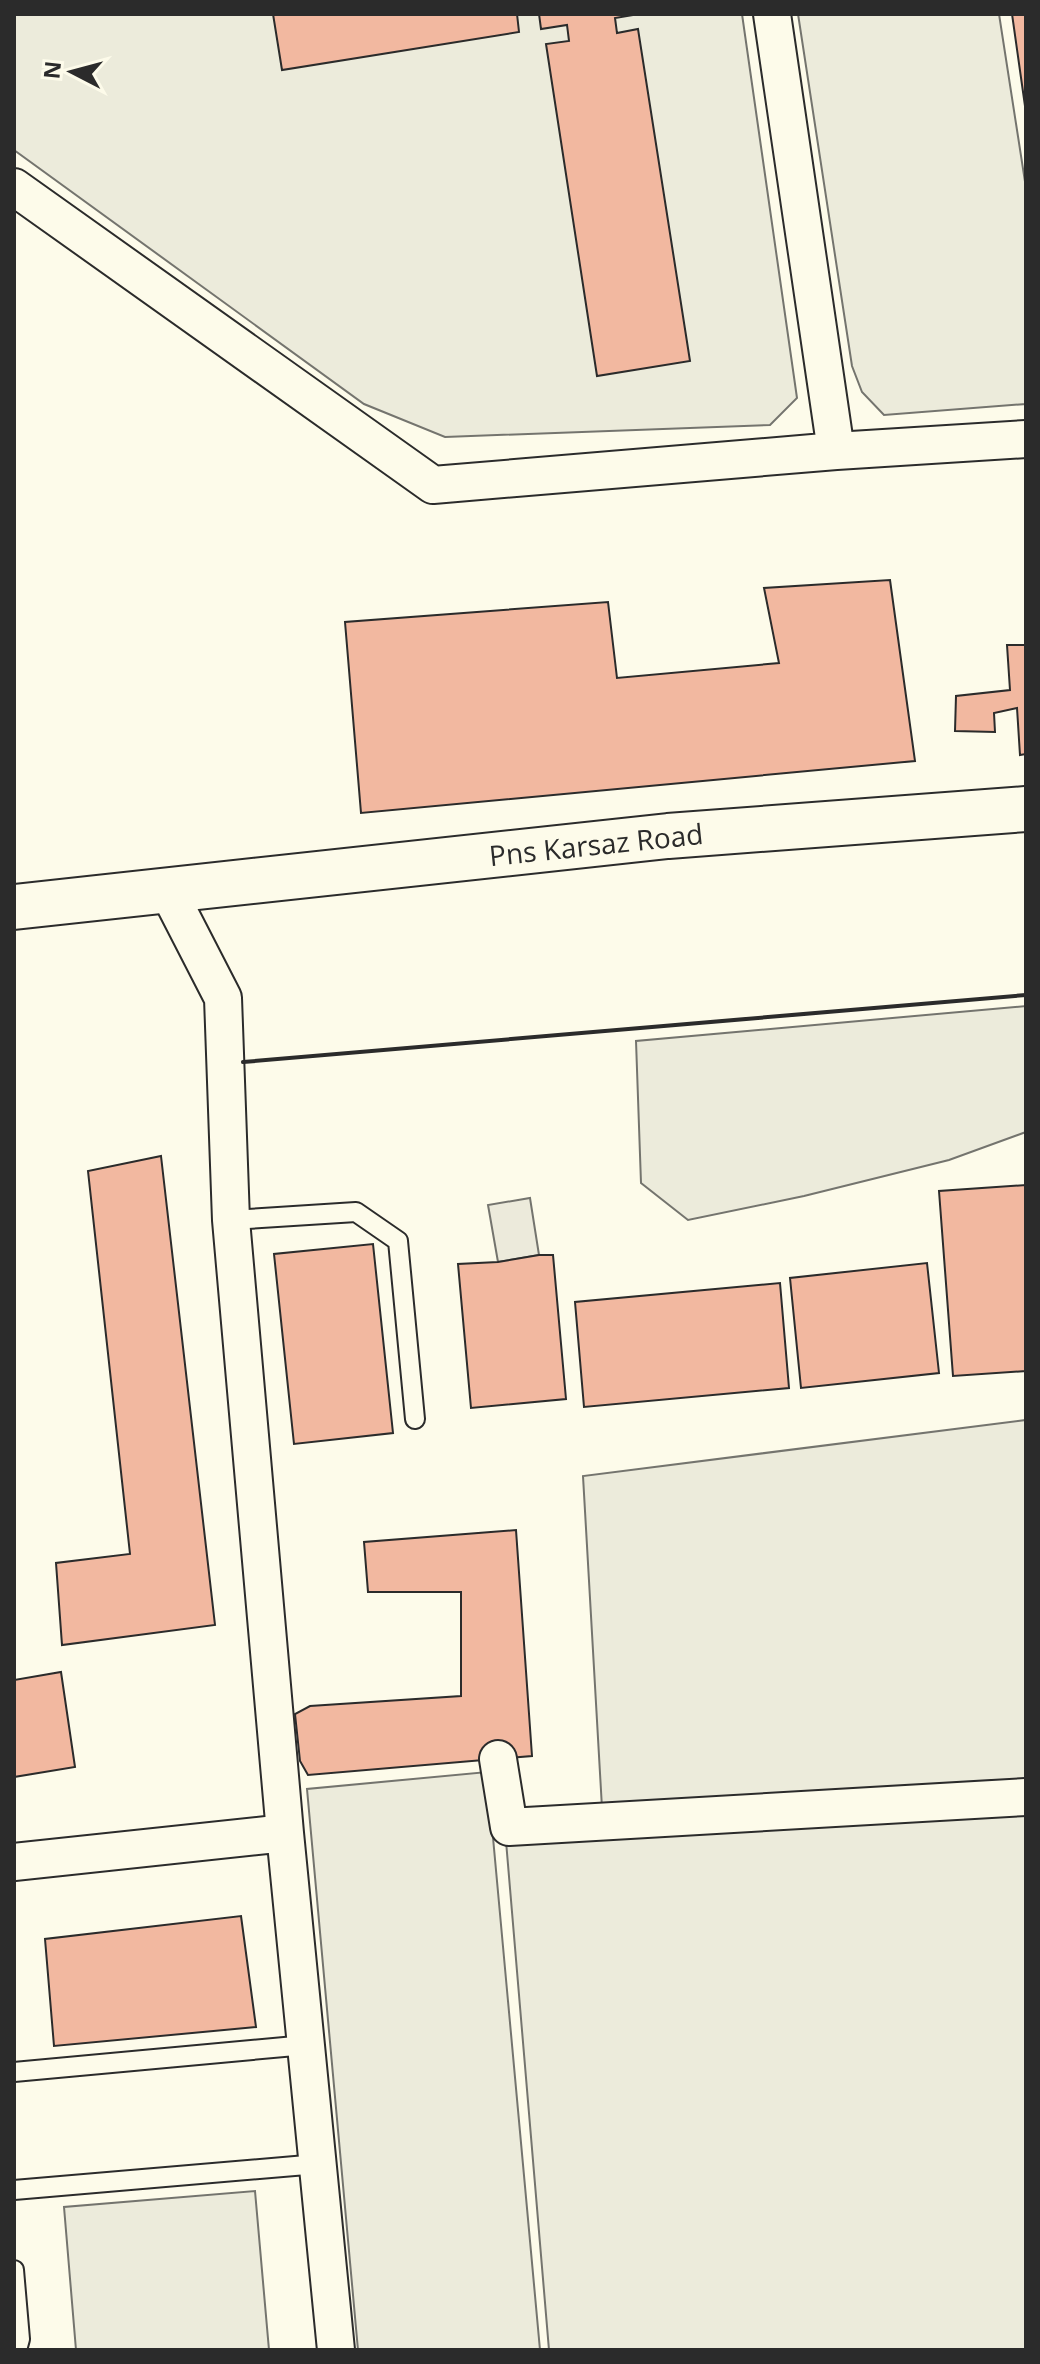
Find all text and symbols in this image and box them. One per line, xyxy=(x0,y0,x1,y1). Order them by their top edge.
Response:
north arrow xyxy=(32,32,112,112)
text: N xyxy=(35,59,67,80)
street label: Pns Karsaz Road xyxy=(487,814,705,874)

